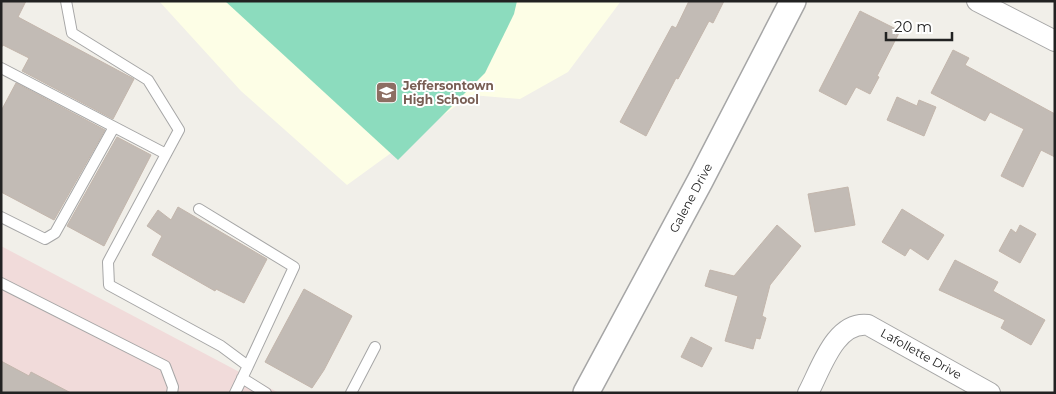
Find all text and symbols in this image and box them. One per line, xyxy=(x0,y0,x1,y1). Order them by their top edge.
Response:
scale bar xyxy=(886,10,952,42)
text: 20 m xyxy=(894,17,932,36)
place label: Jeffersontown High School xyxy=(402,78,494,107)
school or university icon: Jeffersontown High School xyxy=(375,81,399,105)
street label: Galene Drive xyxy=(666,160,715,235)
street label: Lafollette Drive xyxy=(878,325,964,382)

